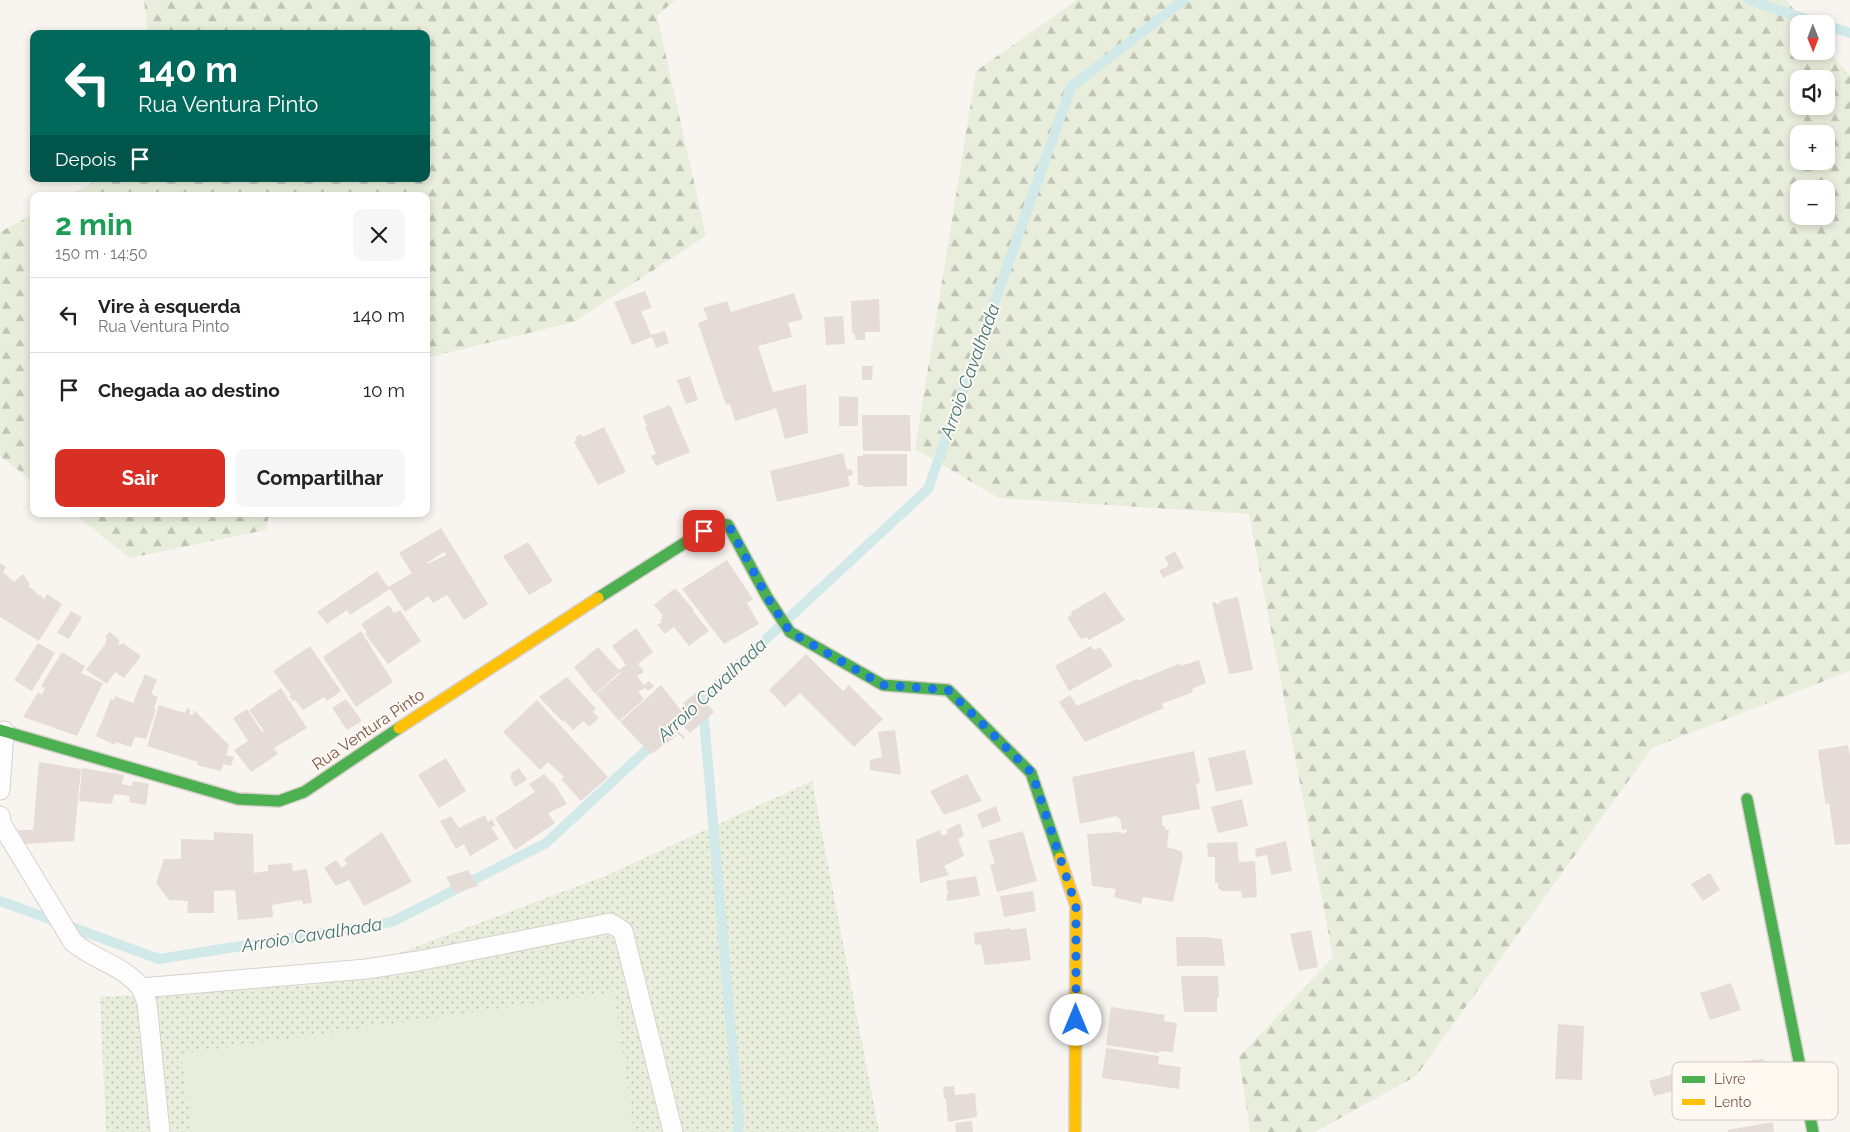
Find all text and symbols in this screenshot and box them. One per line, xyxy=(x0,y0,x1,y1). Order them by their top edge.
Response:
north arrow xyxy=(1790,15,1835,60)
map controls xyxy=(1790,15,1835,225)
text: 140 m xyxy=(138,49,238,90)
icon: left xyxy=(55,50,120,115)
button: sound xyxy=(1790,70,1835,115)
text: Rua Ventura Pinto xyxy=(138,91,318,117)
button: + xyxy=(1790,125,1835,170)
icon: arrive xyxy=(126,145,154,173)
text: Depois xyxy=(55,148,116,170)
button: − xyxy=(1790,180,1835,225)
text: 2 min xyxy=(55,207,133,242)
button: close xyxy=(353,209,405,261)
text: 150 m · 14:50 xyxy=(55,244,147,263)
text: Vire à esquerda xyxy=(98,295,241,317)
water label: Arroio Cavalhada xyxy=(935,300,1004,442)
icon: left xyxy=(55,301,83,329)
text: 140 m xyxy=(353,304,405,326)
text: Rua Ventura Pinto xyxy=(98,317,229,336)
icon: arrive xyxy=(55,376,83,404)
text: Chegada ao destino xyxy=(98,379,280,401)
text: 10 m xyxy=(363,379,405,401)
button: Sair xyxy=(55,449,225,507)
button: Compartilhar xyxy=(235,449,405,507)
pin xyxy=(683,510,725,552)
icon: arrive xyxy=(690,517,718,545)
water label: Arroio Cavalhada xyxy=(652,633,771,746)
street label: Rua Ventura Pinto xyxy=(309,685,428,774)
water label: Arroio Cavalhada xyxy=(239,913,384,956)
position arrow xyxy=(1049,993,1101,1045)
legend xyxy=(1672,1062,1838,1120)
text: Livre xyxy=(1714,1071,1746,1087)
text: Lento xyxy=(1714,1094,1751,1110)

